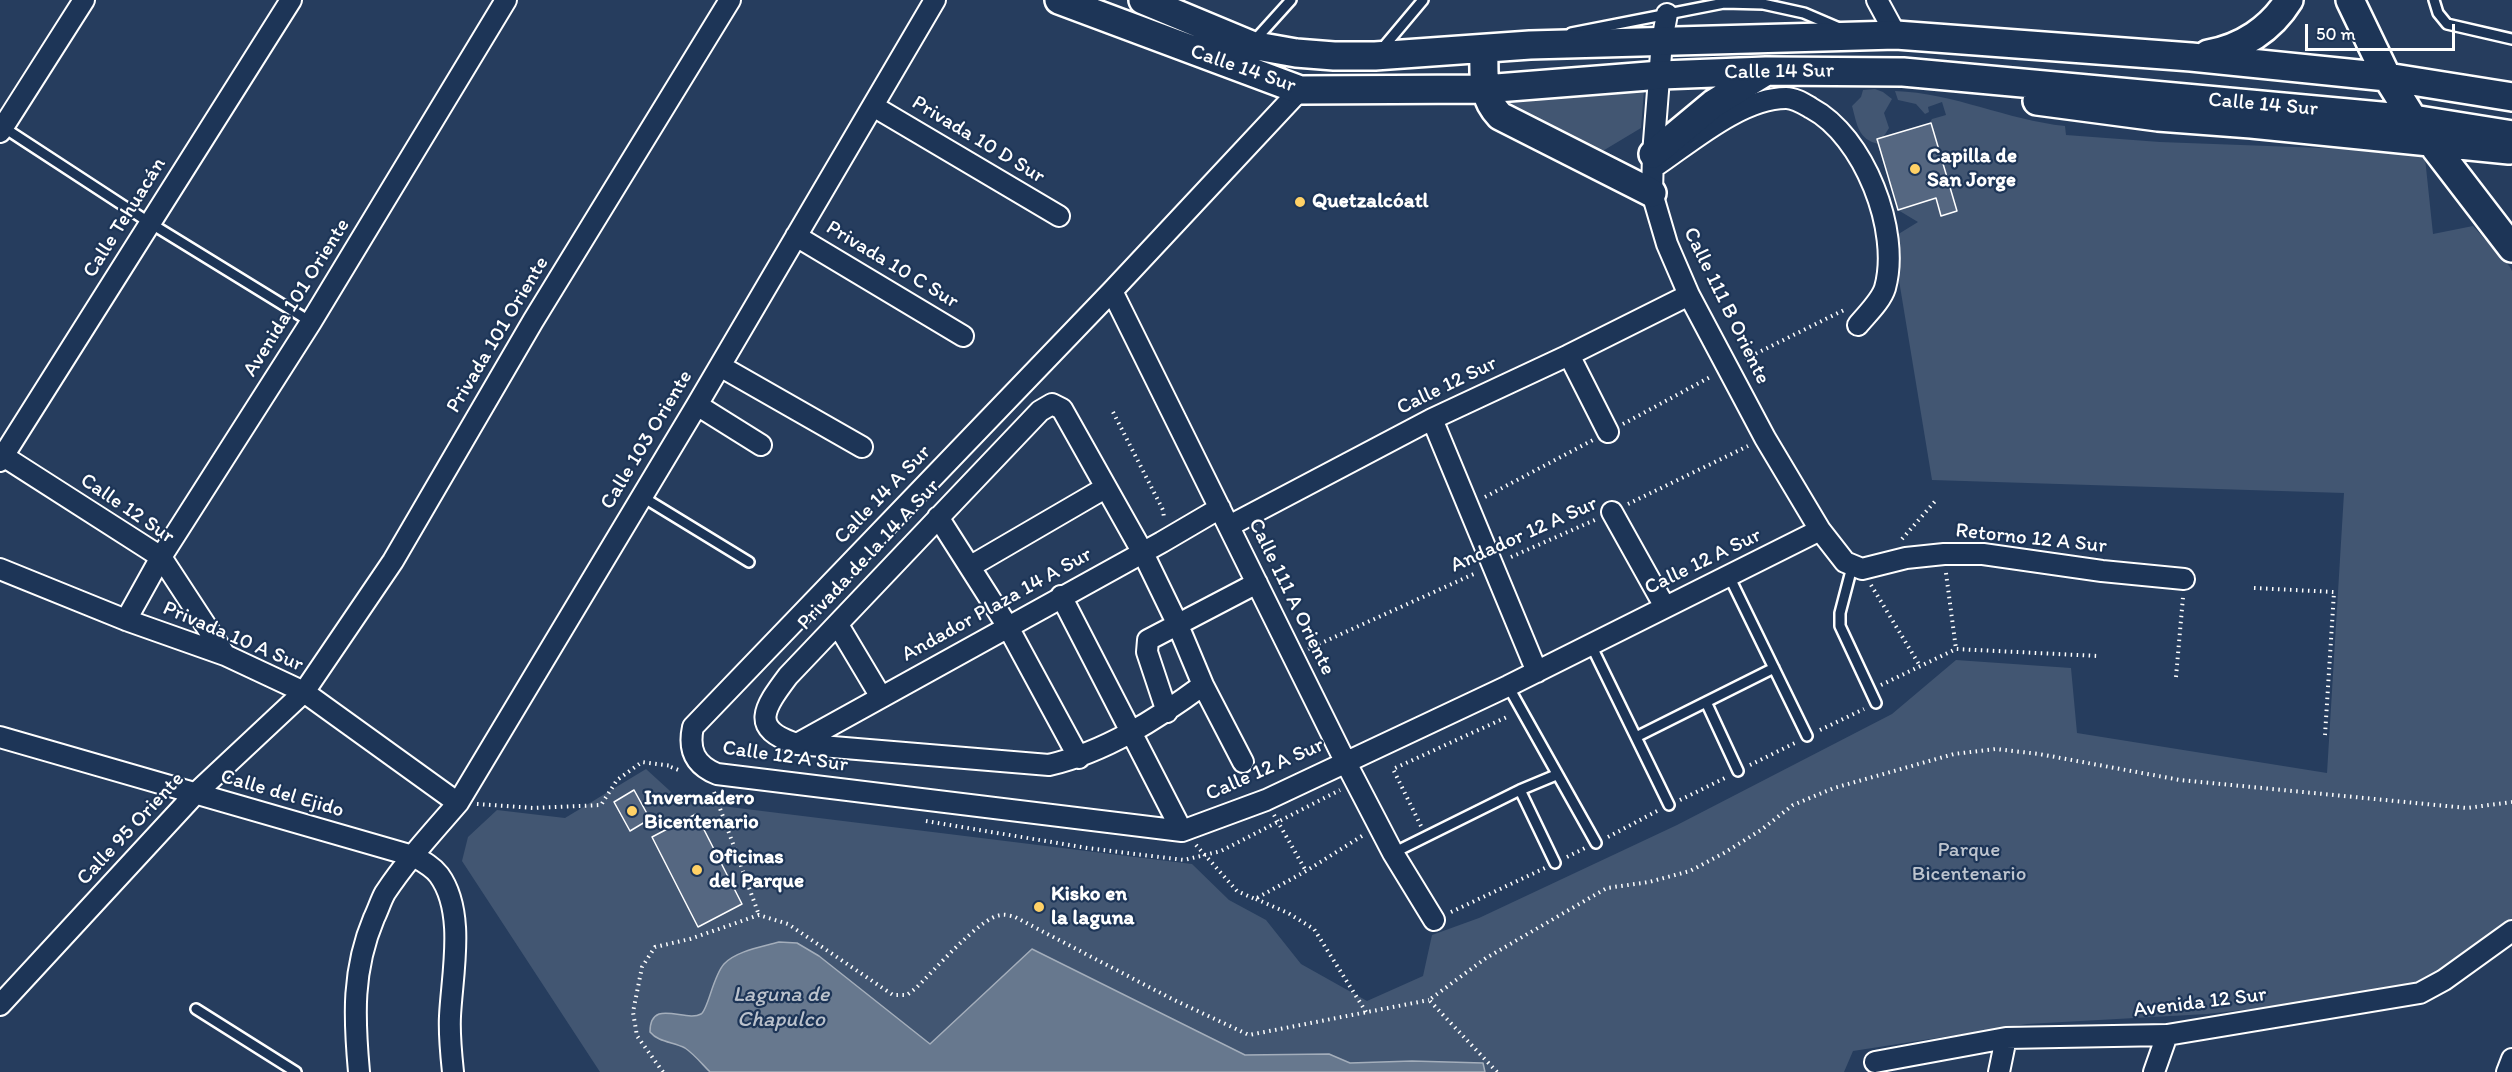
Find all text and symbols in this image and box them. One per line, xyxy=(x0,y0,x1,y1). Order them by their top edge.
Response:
scale bar xyxy=(2308,12,2458,50)
text: 50 m xyxy=(2316,23,2356,45)
street label: Calle 14 Sur xyxy=(1187,39,1299,99)
street label: Calle 14 Sur xyxy=(1724,58,1834,86)
street label: Calle 14 Sur xyxy=(2207,88,2319,122)
street label: Privada 10 D Sur xyxy=(907,90,1049,190)
place label: Capilla de San Jorge xyxy=(1927,144,2017,194)
street label: Calle Tehuacán xyxy=(78,153,172,283)
marker: Capilla de San Jorge xyxy=(1908,162,1922,176)
place label: Quetzalcóatl xyxy=(1312,189,1428,215)
marker: Quetzalcóatl xyxy=(1293,195,1307,209)
street label: Avenida 101 Oriente xyxy=(238,214,356,382)
street label: Privada 10 C Sur xyxy=(821,216,963,314)
street label: Calle 111 B Oriente xyxy=(1677,223,1775,389)
street label: Privada 101 Oriente xyxy=(441,252,555,418)
street label: Calle 12 Sur xyxy=(1393,351,1501,421)
street label: Calle 103 Oriente xyxy=(596,366,698,514)
street label: Calle 14 A Sur xyxy=(829,440,937,550)
street label: Calle 12 Sur xyxy=(75,468,179,550)
street label: Privada de la 14 A Sur xyxy=(792,474,946,636)
street label: Andador 12 A Sur xyxy=(1447,491,1601,579)
street label: Calle 111 A Oriente xyxy=(1242,515,1340,679)
street label: Retorno 12 A Sur xyxy=(1954,519,2108,559)
street label: Calle 12 A Sur xyxy=(1641,523,1765,601)
street label: Andador Plaza 14 A Sur xyxy=(898,542,1096,668)
street label: Privada 10 A Sur xyxy=(159,596,307,678)
street label: Calle 12 A Sur xyxy=(1202,733,1328,807)
street label: Calle 12 A Sur xyxy=(721,736,849,778)
street label: Calle del Ejido xyxy=(217,764,347,824)
street label: Calle 95 Oriente xyxy=(72,767,190,891)
place label: Invernadero Bicentenario xyxy=(644,786,759,836)
marker: Invernadero Bicentenario xyxy=(625,804,639,818)
park label: Parque Bicentenario xyxy=(1912,838,2026,888)
place label: Oficinas del Parque xyxy=(709,845,804,895)
marker: Oficinas del Parque xyxy=(690,863,704,877)
place label: Kisko en la laguna xyxy=(1051,882,1134,932)
marker: Kisko en la laguna xyxy=(1032,900,1046,914)
water label: Laguna de Chapulco xyxy=(733,982,829,1034)
street label: Avenida 12 Sur xyxy=(2132,982,2268,1024)

